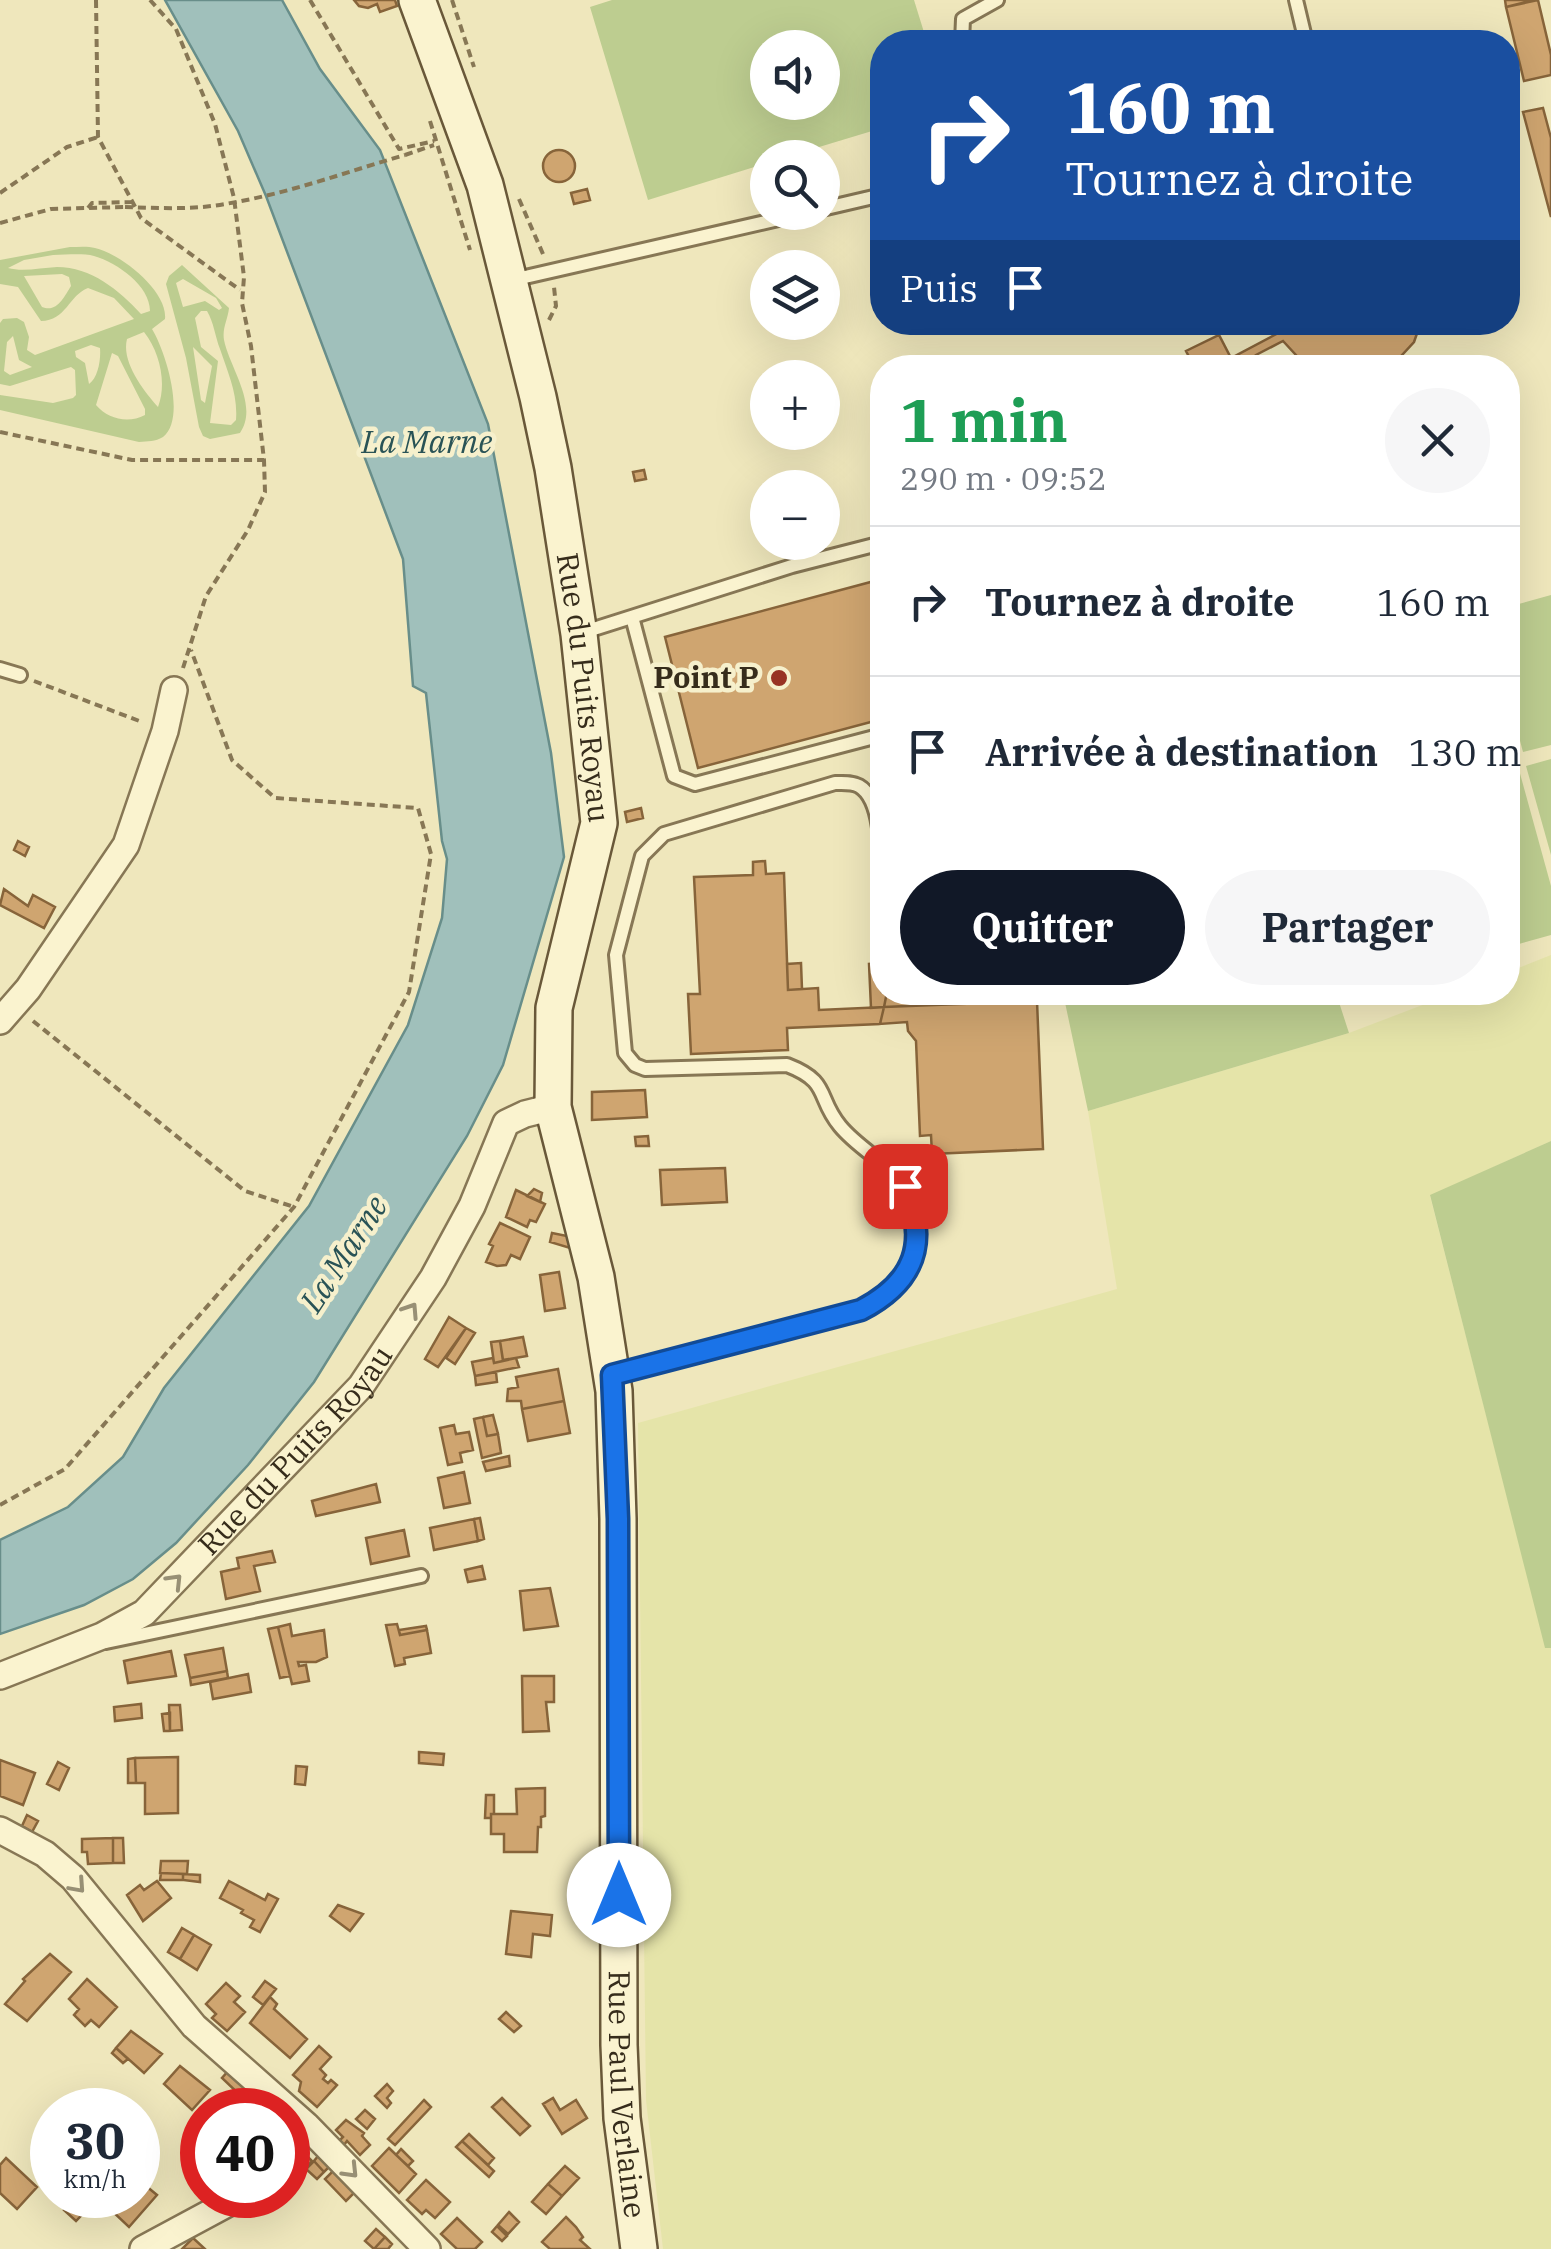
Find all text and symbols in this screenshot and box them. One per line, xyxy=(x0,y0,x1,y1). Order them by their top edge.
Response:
map controls xyxy=(750,30,840,560)
button: sound xyxy=(750,30,840,120)
text: 160 m xyxy=(1065,61,1275,152)
icon: right xyxy=(900,70,1030,200)
button: search xyxy=(750,140,840,230)
text: Tournez à droite xyxy=(1065,149,1413,207)
button: layers xyxy=(750,250,840,340)
icon: arrive xyxy=(998,260,1053,315)
text: Puis xyxy=(900,263,978,312)
button: + xyxy=(750,360,840,450)
text: 1 min xyxy=(900,380,1068,459)
button: close xyxy=(1385,388,1490,493)
water label: La Marne xyxy=(361,420,492,462)
text: 290 m · 09:52 xyxy=(900,457,1107,499)
button: − xyxy=(750,470,840,560)
street label: Rue du Puits Royau xyxy=(549,550,620,824)
icon: right xyxy=(900,574,955,629)
text: Tournez à droite xyxy=(985,577,1294,626)
text: 160 m xyxy=(1377,577,1490,626)
place label: Point P xyxy=(653,657,759,696)
marker: Point P xyxy=(768,667,790,689)
icon: arrive xyxy=(900,724,955,779)
text: Arrivée à destination xyxy=(985,727,1378,776)
text: 130 m xyxy=(1408,727,1522,776)
button: Quitter xyxy=(900,870,1185,985)
button: Partager xyxy=(1205,870,1490,985)
pin xyxy=(863,1144,948,1229)
icon: arrive xyxy=(878,1159,933,1214)
water label: La Marne xyxy=(289,1187,396,1321)
one-way arrow xyxy=(399,1303,418,1321)
street label: Rue du Puits Royau xyxy=(189,1338,401,1563)
one-way arrow xyxy=(163,1574,181,1592)
position arrow xyxy=(567,1843,671,1947)
one-way arrow xyxy=(67,1874,85,1893)
street label: Rue Paul Verlaine xyxy=(601,1970,656,2220)
speed limit sign: 40 xyxy=(180,2088,310,2218)
text: 30 xyxy=(65,2108,125,2173)
one-way arrow xyxy=(339,2159,357,2177)
text: km/h xyxy=(63,2162,127,2195)

